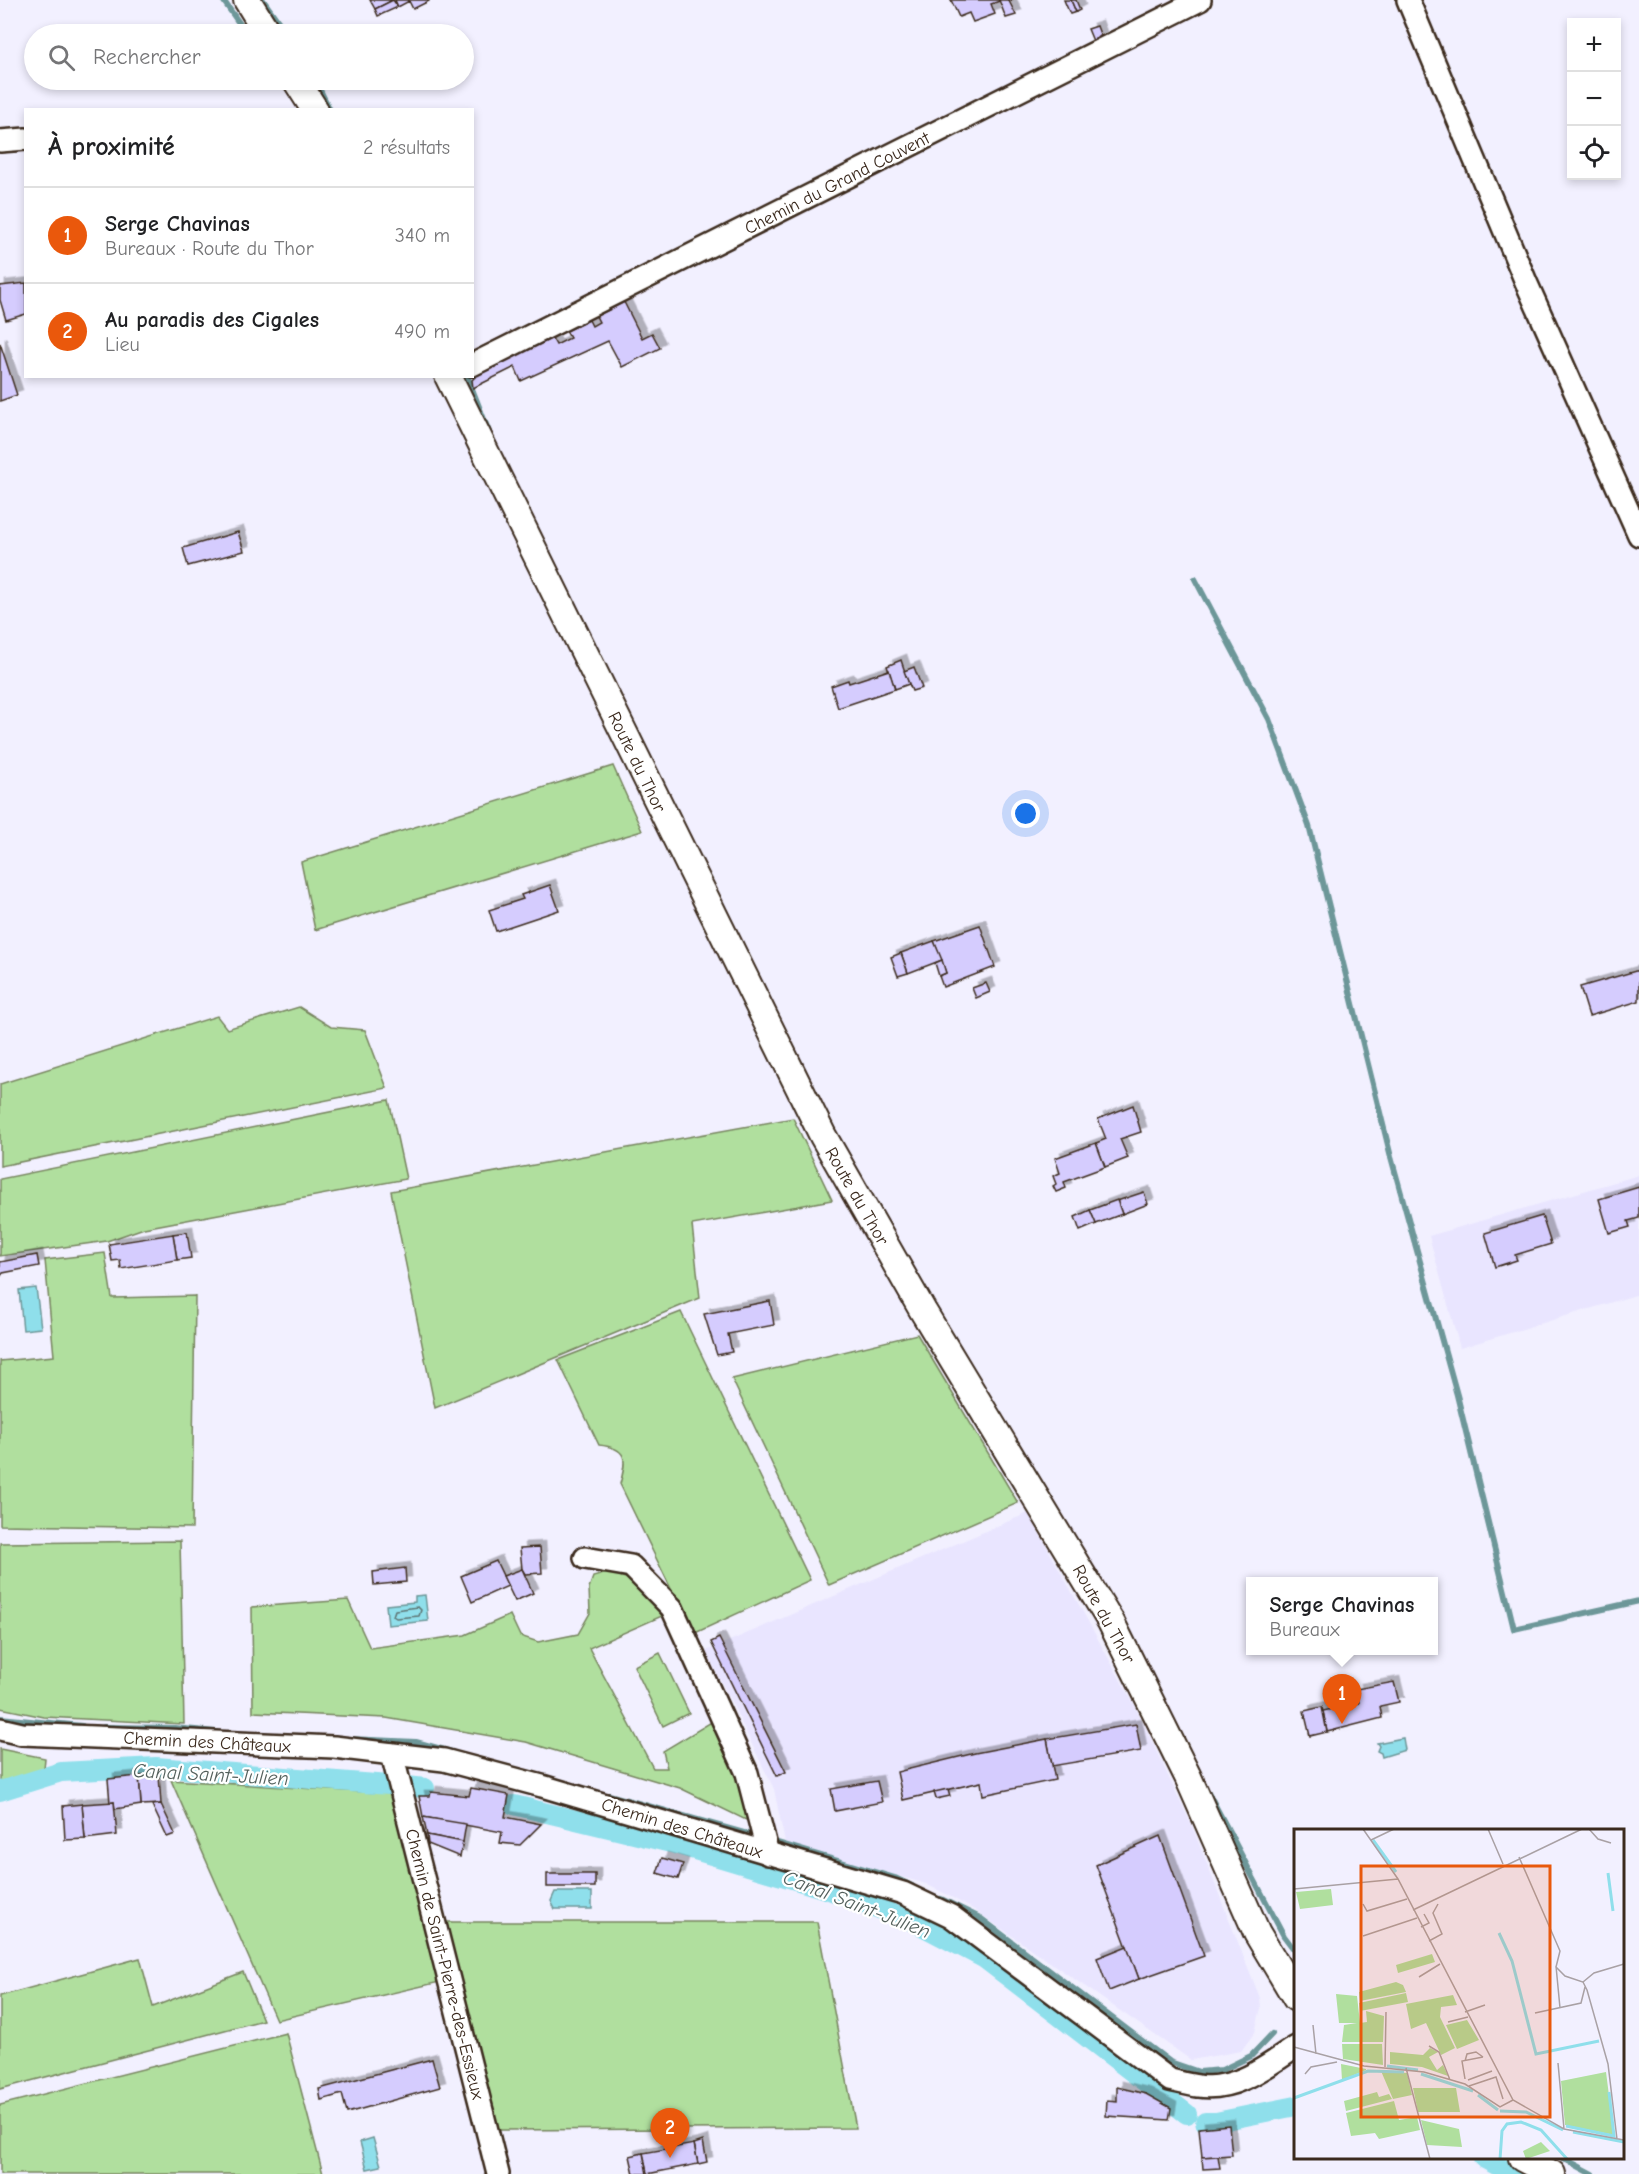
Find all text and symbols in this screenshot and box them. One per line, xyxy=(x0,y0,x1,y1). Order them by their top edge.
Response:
map controls xyxy=(1567,18,1621,180)
button: + xyxy=(1567,18,1621,72)
search box xyxy=(24,24,474,90)
icon: search xyxy=(45,41,78,74)
text: Rechercher xyxy=(93,44,201,70)
button: − xyxy=(1567,72,1621,126)
button: locate xyxy=(1567,126,1621,180)
street label: Chemin du Grand Couvent xyxy=(741,127,934,239)
text: À proximité xyxy=(48,132,175,162)
text: 2 résultats xyxy=(363,136,450,159)
text: Serge Chavinas xyxy=(105,211,250,237)
text: 1 xyxy=(64,224,71,247)
text: 340 m xyxy=(395,224,450,247)
text: Bureaux · Route du Thor xyxy=(105,237,314,260)
text: Au paradis des Cigales xyxy=(105,307,319,333)
text: 2 xyxy=(63,320,72,343)
text: 490 m xyxy=(394,320,450,343)
text: Lieu xyxy=(105,333,140,356)
street label: Route du Thor xyxy=(603,708,670,817)
your location xyxy=(1011,799,1040,828)
street label: Route du Thor xyxy=(820,1144,893,1250)
street label: Route du Thor xyxy=(1068,1561,1140,1668)
popup xyxy=(1246,1577,1438,1655)
text: Serge Chavinas xyxy=(1270,1592,1414,1618)
text: Bureaux xyxy=(1270,1618,1340,1641)
pin: 1 xyxy=(1322,1674,1362,1724)
street label: Chemin des Châteaux xyxy=(123,1728,292,1757)
water label: Canal Saint-Julien xyxy=(133,1759,289,1790)
street label: Chemin des Châteaux xyxy=(599,1794,765,1863)
street label: Chemin de Saint-Pierre-des-Essieux xyxy=(401,1827,488,2102)
inset map xyxy=(1294,1829,1624,2159)
water label: Canal Saint-Julien xyxy=(780,1866,934,1943)
pin: 2 xyxy=(650,2108,690,2158)

